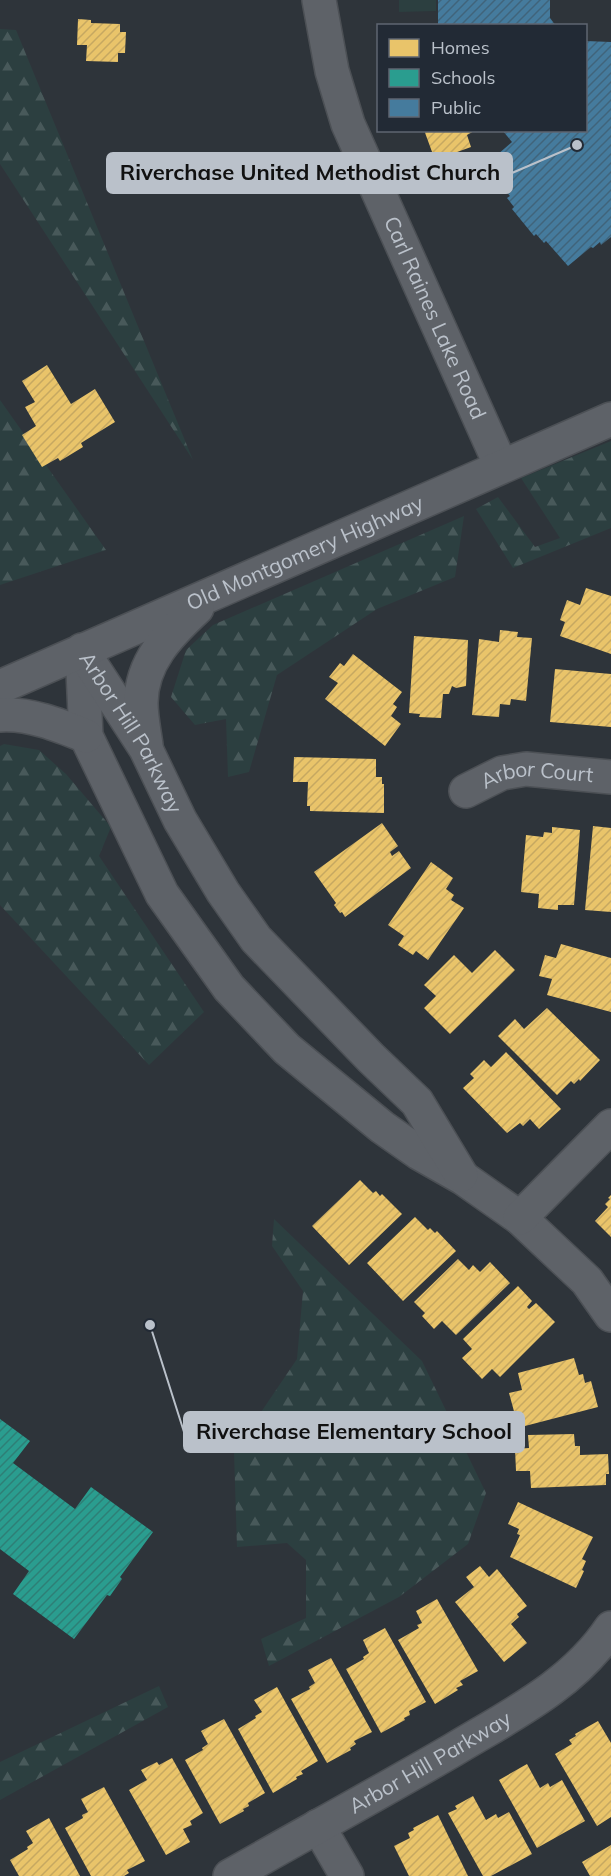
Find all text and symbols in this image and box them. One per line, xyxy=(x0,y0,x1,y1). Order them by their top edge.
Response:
legend xyxy=(377,24,587,132)
text: Homes xyxy=(431,36,490,59)
text: Schools xyxy=(431,66,496,89)
text: Public xyxy=(431,96,481,119)
callout: Riverchase United Methodist Church xyxy=(107,153,512,193)
text: Riverchase United Methodist Church xyxy=(120,158,500,186)
street label: Carl Raines Lake Road xyxy=(379,212,492,423)
street label: Old Montgomery Highway xyxy=(182,489,427,616)
street label: Arbor Hill Parkway xyxy=(74,646,189,817)
street label: Arbor Court xyxy=(476,755,594,794)
callout: Riverchase Elementary School xyxy=(184,1412,524,1452)
text: Riverchase Elementary School xyxy=(196,1417,512,1445)
street label: Arbor Hill Parkway xyxy=(344,1705,515,1819)

